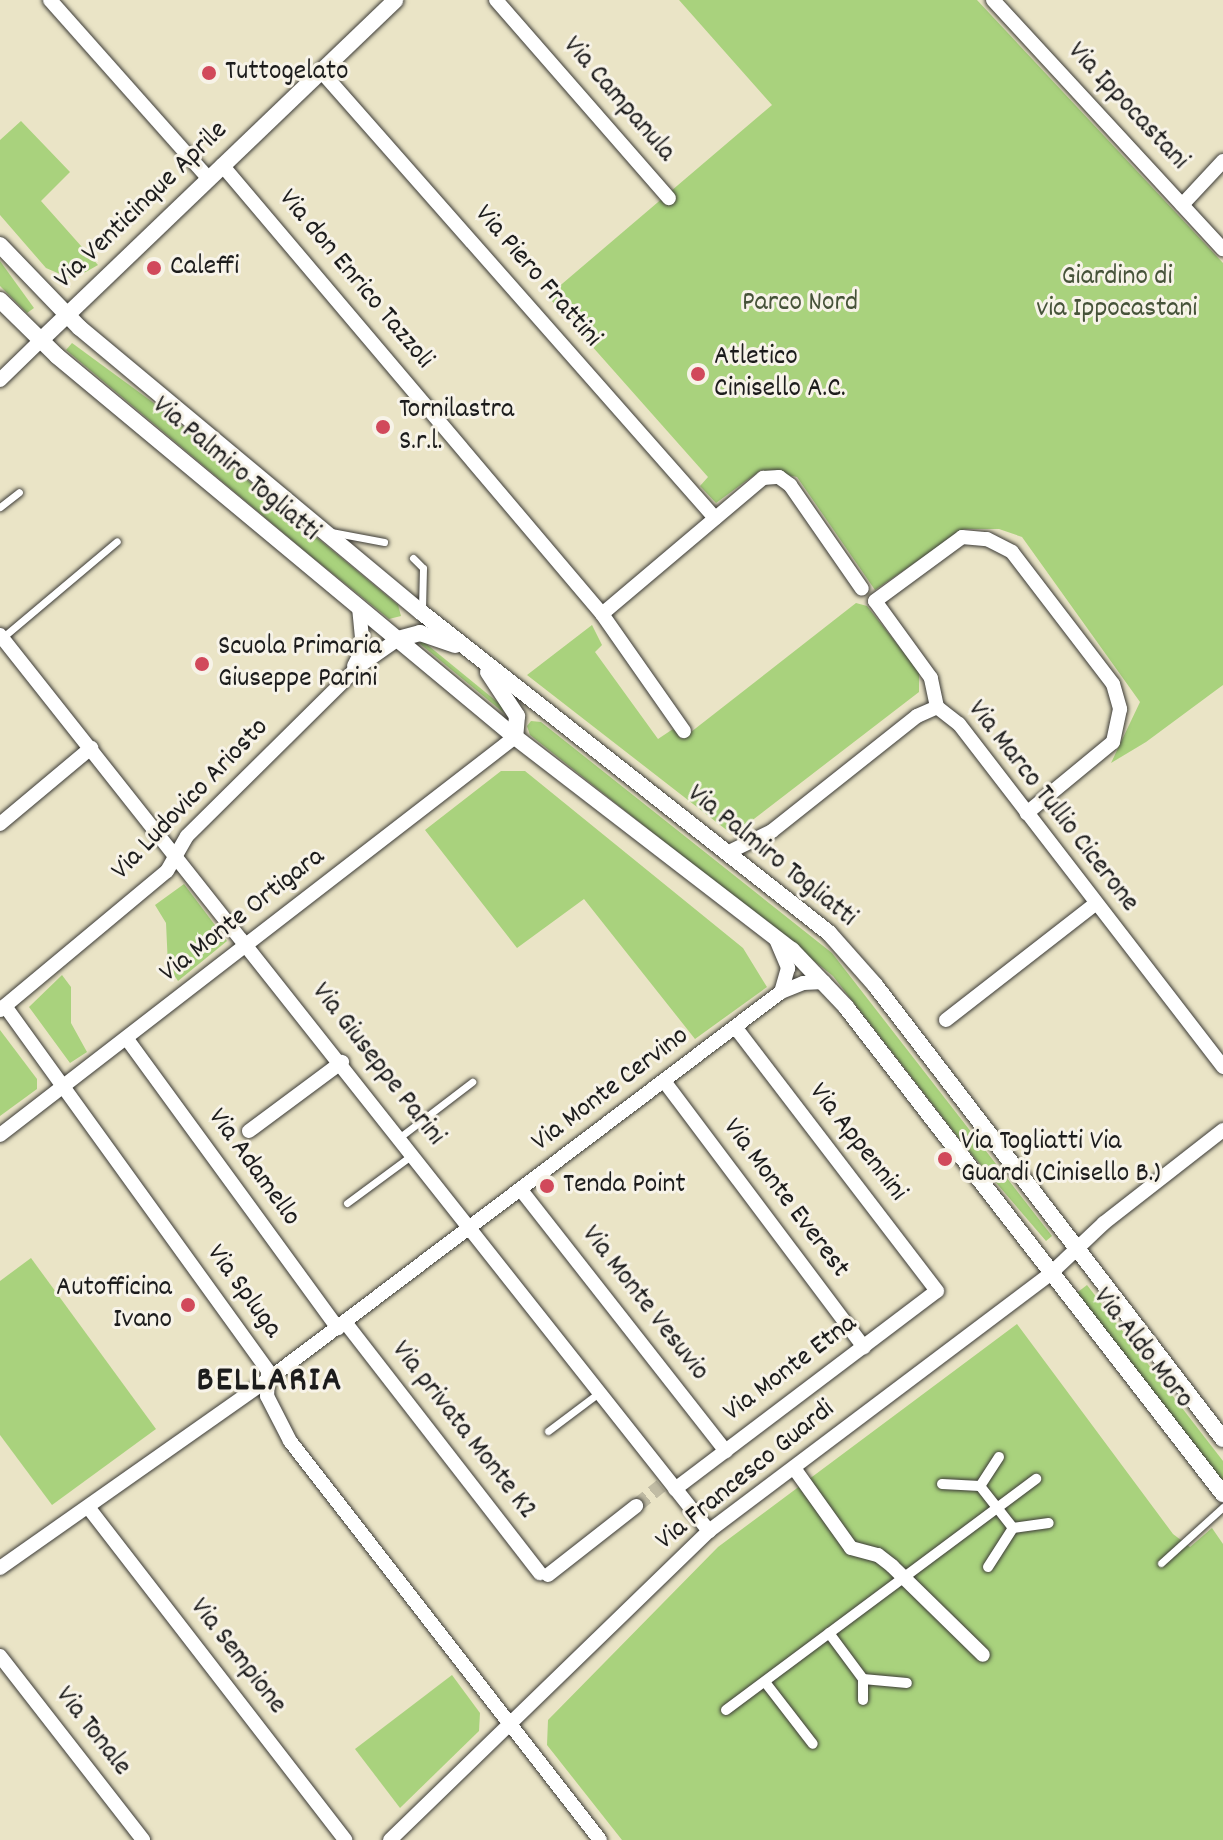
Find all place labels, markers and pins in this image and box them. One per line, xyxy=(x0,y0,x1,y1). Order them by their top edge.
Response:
place label: Tuttogelato xyxy=(225,56,349,90)
marker: Tuttogelato xyxy=(200,64,218,82)
place label: Caleffi xyxy=(170,251,239,285)
marker: Caleffi xyxy=(145,259,163,277)
place label: Atletico Cinisello A.C. xyxy=(714,341,846,407)
marker: Atletico Cinisello A.C. xyxy=(689,365,707,383)
place label: Tornilastra S.r.l. xyxy=(399,394,514,460)
marker: Tornilastra S.r.l. xyxy=(374,418,392,436)
place label: Scuola Primaria Giuseppe Parini xyxy=(218,631,382,697)
marker: Scuola Primaria Giuseppe Parini xyxy=(193,655,211,673)
place label: Via Togliatti Via Guardi (Cinisello B.) xyxy=(961,1126,1161,1192)
marker: Via Togliatti Via Guardi (Cinisello B.) xyxy=(936,1150,954,1168)
place label: Tenda Point xyxy=(563,1169,686,1203)
marker: Tenda Point xyxy=(538,1177,556,1195)
place label: Autofficina Ivano xyxy=(56,1272,172,1338)
marker: Autofficina Ivano xyxy=(179,1296,197,1314)

